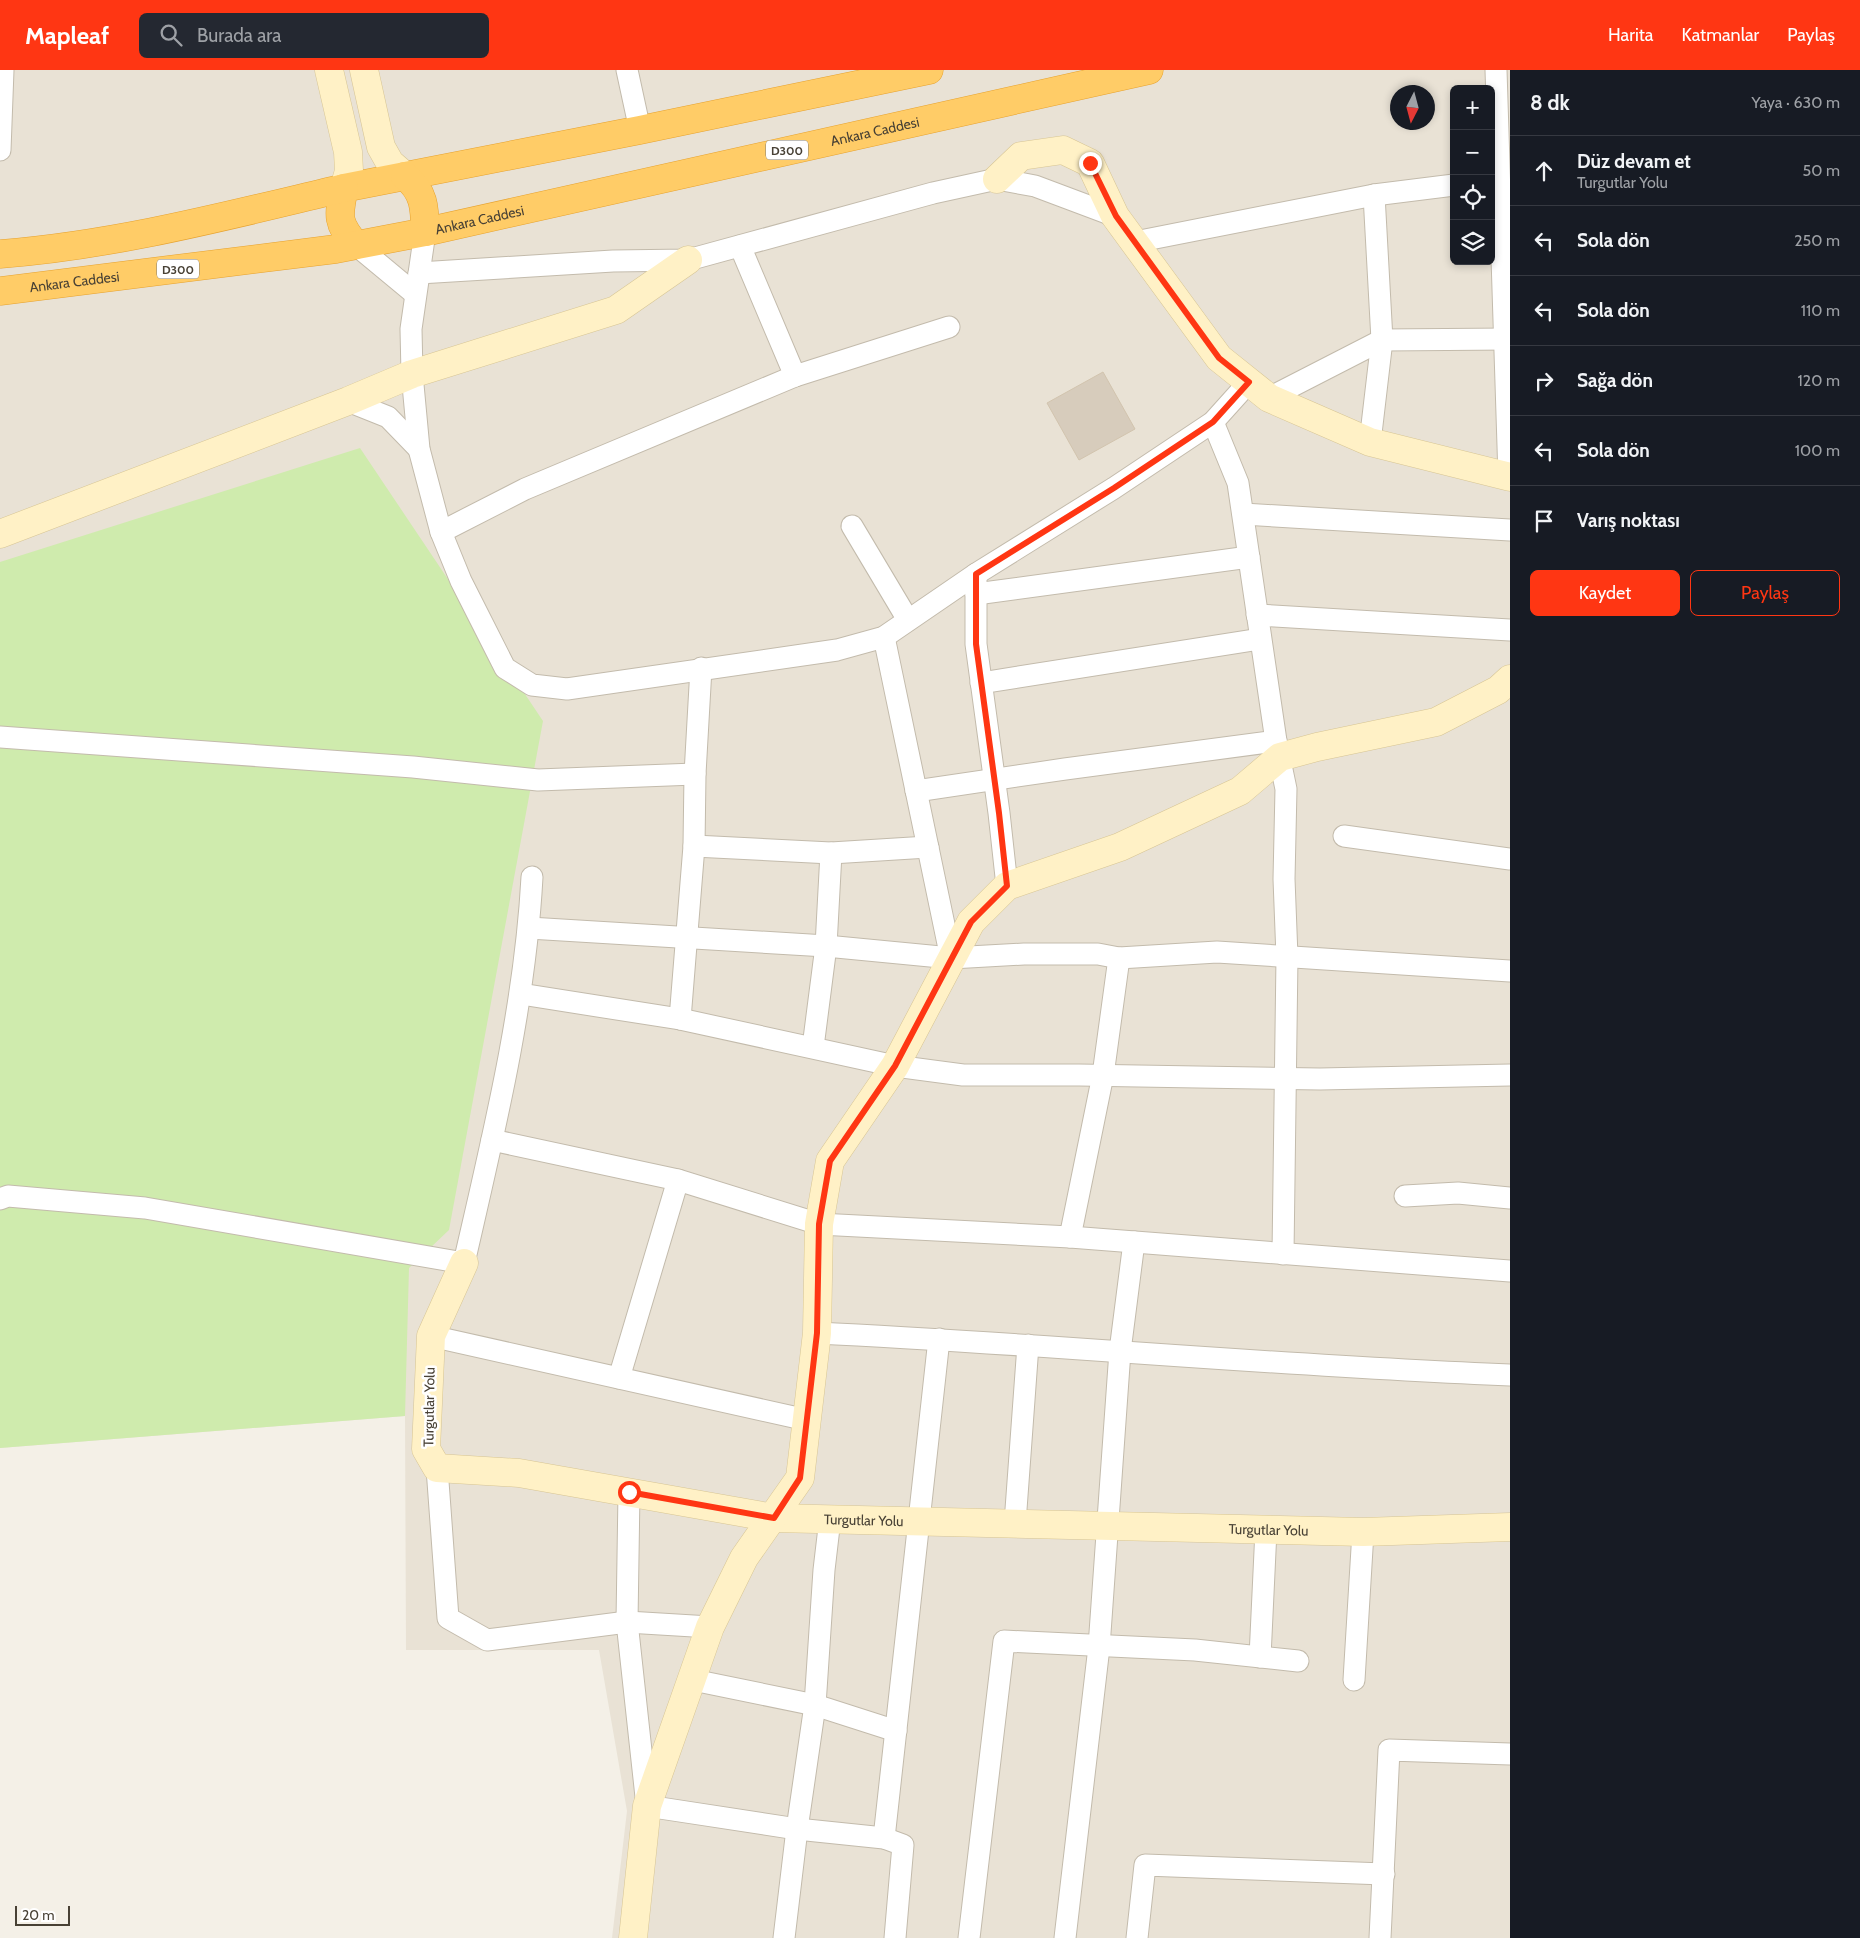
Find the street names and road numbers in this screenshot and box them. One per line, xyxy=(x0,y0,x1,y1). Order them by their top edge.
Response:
street label: Ankara Caddesi xyxy=(829,113,921,150)
road number: D300 xyxy=(766,140,808,160)
street label: Ankara Caddesi xyxy=(434,201,526,238)
road number: D300 xyxy=(157,260,199,278)
street label: Ankara Caddesi xyxy=(28,267,120,296)
street label: Turgutlar Yolu xyxy=(419,1367,439,1447)
street label: Turgutlar Yolu xyxy=(824,1510,904,1530)
street label: Turgutlar Yolu xyxy=(1229,1520,1309,1540)

